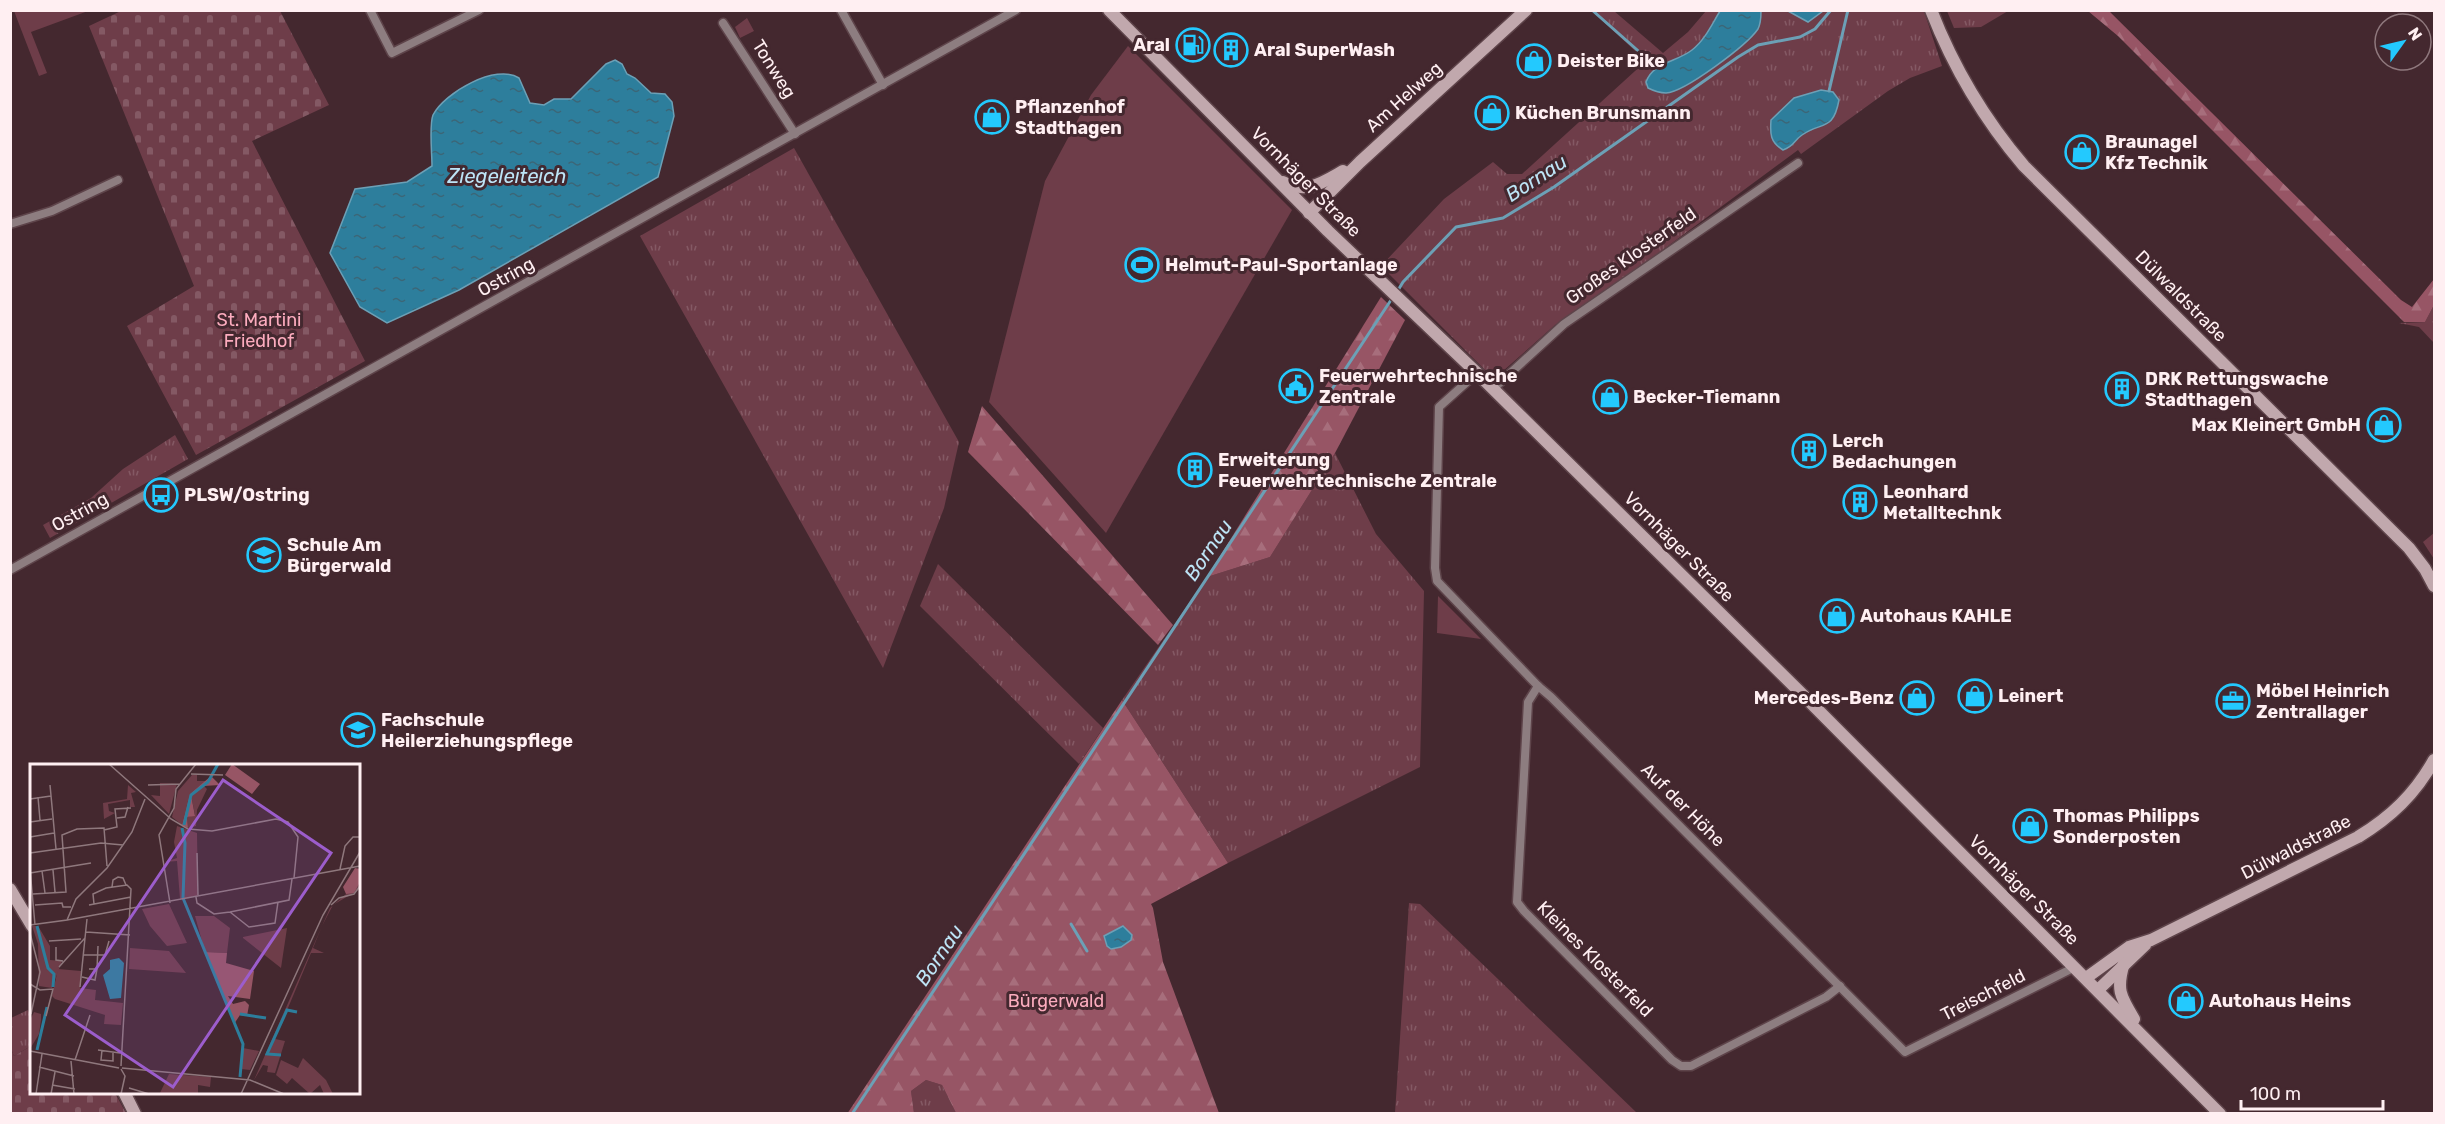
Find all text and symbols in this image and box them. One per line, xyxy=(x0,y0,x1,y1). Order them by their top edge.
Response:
north arrow xyxy=(2373,12,2433,72)
text: N xyxy=(2404,24,2426,44)
fuel station icon: Aral xyxy=(1175,27,1211,63)
building icon: Aral SuperWash xyxy=(1213,32,1249,68)
place label: Aral xyxy=(1133,34,1170,56)
street label: Tonweg xyxy=(747,36,801,102)
place label: Aral SuperWash xyxy=(1254,39,1395,61)
shop icon: Deister Bike xyxy=(1516,43,1552,79)
place label: Deister Bike xyxy=(1557,50,1665,72)
street label: Am Helweg xyxy=(1361,57,1447,137)
shop icon: Küchen Brunsmann xyxy=(1474,95,1510,131)
place label: Pflanzenhof Stadthagen xyxy=(1015,96,1125,139)
shop icon: Pflanzenhof Stadthagen xyxy=(974,99,1010,135)
place label: Küchen Brunsmann xyxy=(1515,102,1691,124)
street label: Vornhäger Straße xyxy=(1246,122,1366,242)
place label: Braunagel Kfz Technik xyxy=(2105,131,2208,174)
shop icon: Braunagel Kfz Technik xyxy=(2064,134,2100,170)
water label: Bornau xyxy=(1501,149,1571,207)
water label: Ziegeleiteich xyxy=(447,164,566,188)
street label: Großes Klosterfeld xyxy=(1562,203,1700,309)
street label: Dülwaldstraße xyxy=(2131,246,2231,346)
sports icon: Helmut-Paul-Sportanlage xyxy=(1124,247,1160,283)
street label: Ostring xyxy=(474,253,538,301)
place label: Helmut-Paul-Sportanlage xyxy=(1165,254,1398,276)
park label: St. Martini Friedhof xyxy=(217,309,301,352)
place label: Feuerwehrtechnische Zentrale xyxy=(1319,365,1518,408)
public building icon: Feuerwehrtechnische Zentrale xyxy=(1278,368,1314,404)
place label: DRK Rettungswache Stadthagen xyxy=(2145,368,2329,411)
building icon: DRK Rettungswache Stadthagen xyxy=(2104,371,2140,407)
shop icon: Becker-Tiemann xyxy=(1592,379,1628,415)
place label: Becker-Tiemann xyxy=(1633,386,1780,408)
shop icon: Max Kleinert GmbH xyxy=(2366,407,2402,443)
place label: Max Kleinert GmbH xyxy=(2191,414,2361,436)
place label: Lerch Bedachungen xyxy=(1832,430,1956,473)
building icon: Lerch Bedachungen xyxy=(1791,433,1827,469)
place label: Erweiterung Feuerwehrtechnische Zentrale xyxy=(1218,449,1497,492)
building icon: Erweiterung Feuerwehrtechnische Zentrale xyxy=(1177,452,1213,488)
bus stop icon: PLSW/Ostring xyxy=(143,477,179,513)
place label: Leonhard Metalltechnk xyxy=(1883,481,2002,524)
place label: PLSW/Ostring xyxy=(184,484,310,506)
building icon: Leonhard Metalltechnk xyxy=(1842,484,1878,520)
street label: Vornhäger Straße xyxy=(1619,487,1739,607)
street label: Ostring xyxy=(48,488,112,536)
water label: Bornau xyxy=(1179,515,1237,585)
place label: Schule Am Bürgerwald xyxy=(287,534,391,577)
school or university icon: Schule Am Bürgerwald xyxy=(246,537,282,573)
shop icon: Autohaus KAHLE xyxy=(1819,598,1855,634)
place label: Autohaus KAHLE xyxy=(1860,605,2012,627)
shop icon: Leinert xyxy=(1957,678,1993,714)
shop icon: Mercedes-Benz xyxy=(1899,680,1935,716)
place label: Möbel Heinrich Zentrallager xyxy=(2256,680,2389,723)
office icon: Möbel Heinrich Zentrallager xyxy=(2215,683,2251,719)
place label: Leinert xyxy=(1998,685,2063,707)
place label: Mercedes-Benz xyxy=(1754,687,1894,709)
place label: Fachschule Heilerziehungspflege xyxy=(381,709,573,752)
school or university icon: Fachschule Heilerziehungspflege xyxy=(340,712,376,748)
street label: Auf der Höhe xyxy=(1636,758,1730,852)
inset map xyxy=(30,764,360,1094)
place label: Thomas Philipps Sonderposten xyxy=(2053,805,2200,848)
shop icon: Thomas Philipps Sonderposten xyxy=(2012,808,2048,844)
street label: Dülwaldstraße xyxy=(2237,810,2355,884)
street label: Vornhäger Straße xyxy=(1964,830,2084,950)
street label: Kleines Klosterfeld xyxy=(1532,896,1658,1022)
water label: Bornau xyxy=(910,920,968,990)
street label: Treischfeld xyxy=(1937,964,2029,1026)
shop icon: Autohaus Heins xyxy=(2168,983,2204,1019)
park label: Bürgerwald xyxy=(1008,990,1104,1012)
place label: Autohaus Heins xyxy=(2209,990,2351,1012)
scale bar xyxy=(2241,1073,2384,1111)
text: 100 m xyxy=(2250,1083,2301,1105)

